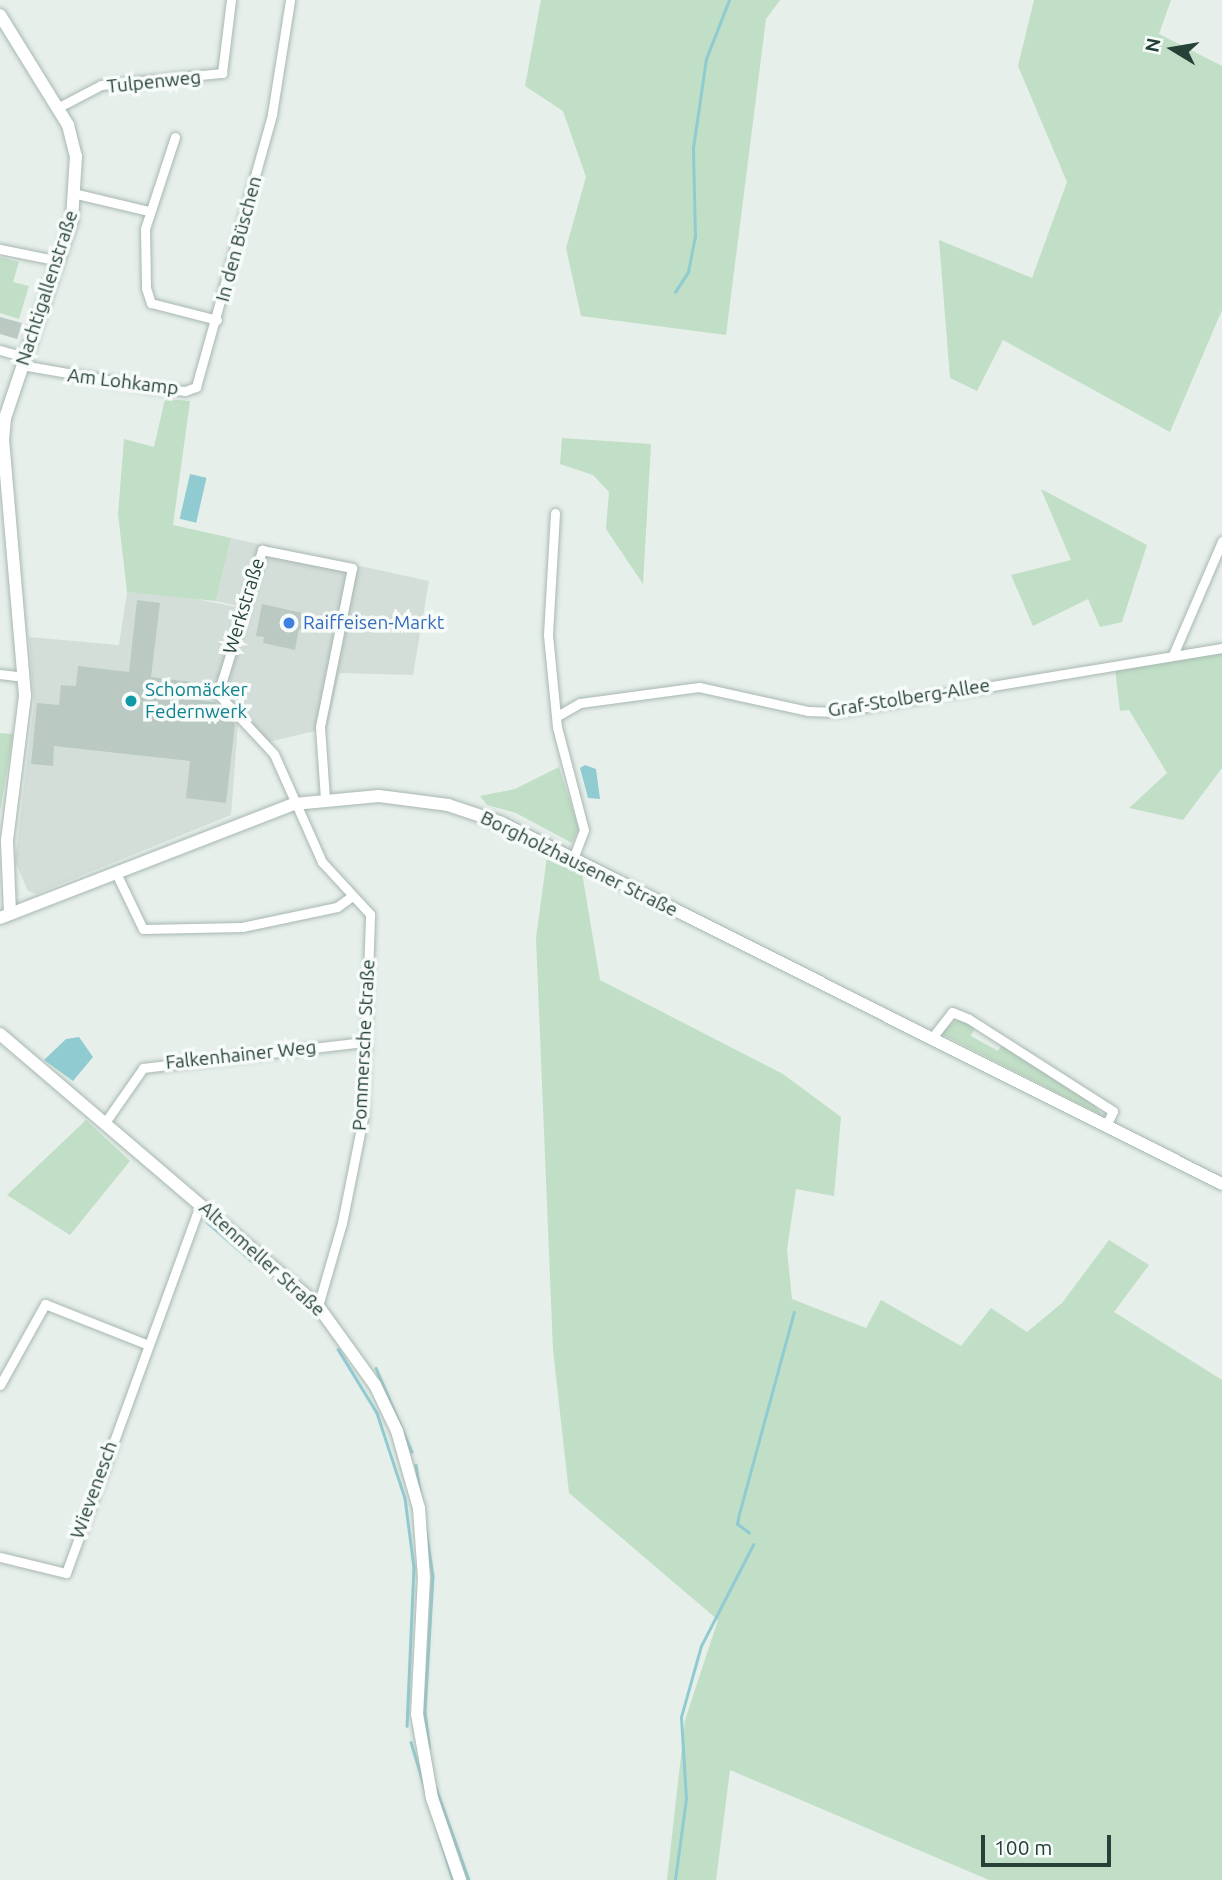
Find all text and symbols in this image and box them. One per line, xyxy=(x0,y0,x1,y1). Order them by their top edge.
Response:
north arrow xyxy=(1138,14,1208,84)
text: N xyxy=(1140,36,1165,54)
street label: Tulpenweg xyxy=(106,66,202,98)
street label: In den Büschen xyxy=(211,174,267,304)
street label: Nachtigallenstraße xyxy=(11,208,83,368)
street label: Am Lohkamp xyxy=(66,364,180,400)
street label: Werkstraße xyxy=(219,555,269,657)
place label: Raiffeisen-Markt xyxy=(303,612,444,634)
marker: Raiffeisen-Markt xyxy=(281,615,297,631)
street label: Graf-Stolberg-Allee xyxy=(826,674,992,722)
place label: Schomäcker Federnwerk xyxy=(145,679,248,723)
marker: Schomäcker Federnwerk xyxy=(123,693,139,709)
street label: Borgholzhausener Straße xyxy=(477,806,681,922)
street label: Pommersche Straße xyxy=(348,959,380,1131)
street label: Falkenhainer Weg xyxy=(164,1036,318,1074)
street label: Altenmeller Straße xyxy=(194,1197,330,1321)
street label: Wievenesch xyxy=(66,1438,122,1542)
scale bar xyxy=(984,1820,1114,1864)
text: 100 m xyxy=(994,1835,1052,1859)

